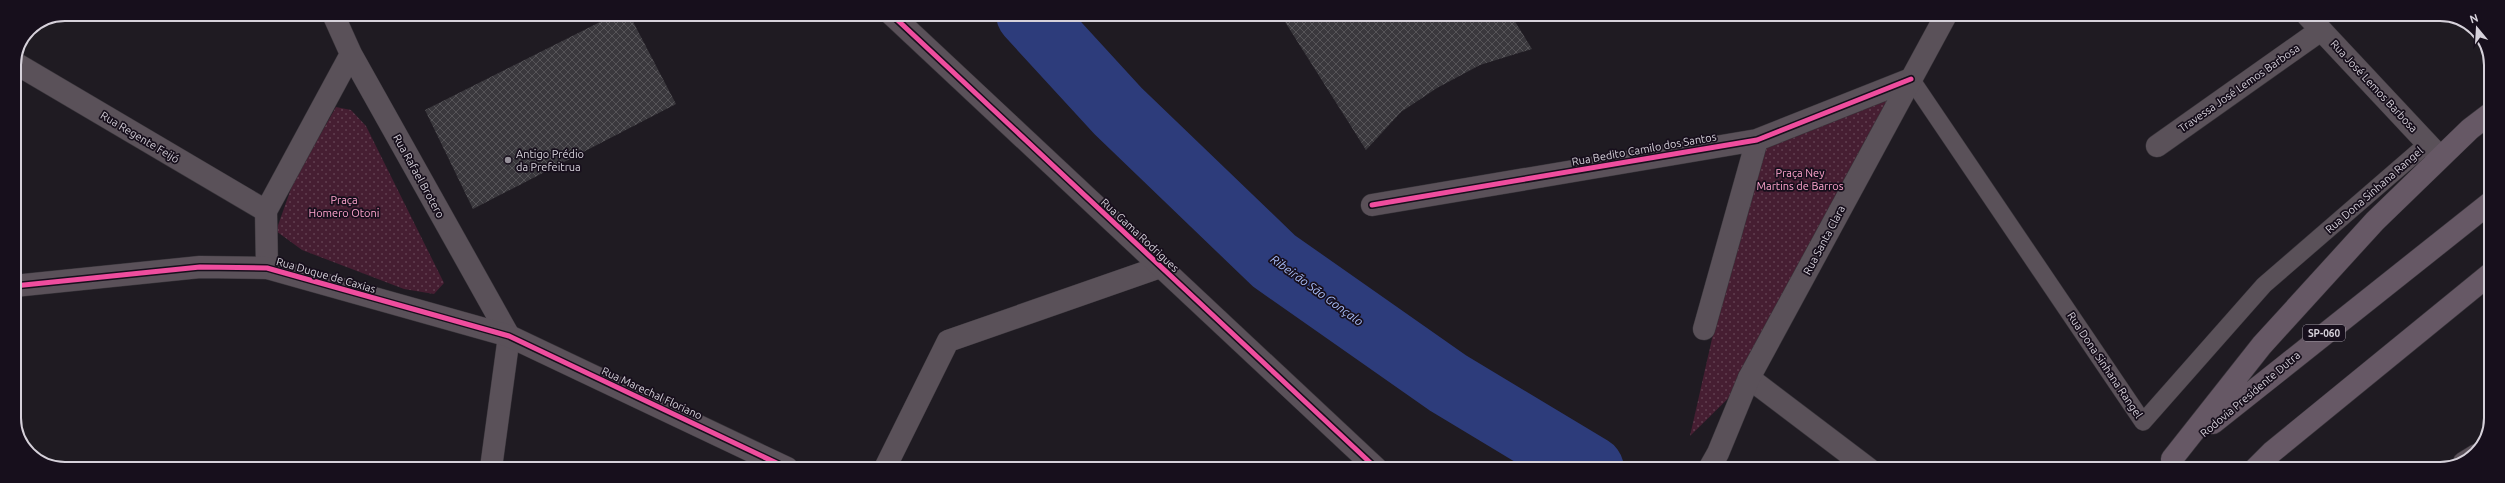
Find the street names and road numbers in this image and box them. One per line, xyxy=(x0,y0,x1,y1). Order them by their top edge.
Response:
street label: Rua José Lemos Barbosa xyxy=(2328,37,2420,135)
street label: Travessa José Lemos Barbosa xyxy=(2176,42,2302,134)
street label: Rua Regente Feijó xyxy=(99,109,181,165)
street label: Rua Bedito Camilo dos Santos xyxy=(1571,130,1717,168)
street label: Rua Rafael Brotero xyxy=(391,132,447,220)
street label: Rua Dona Sinhana Rangel xyxy=(2323,144,2425,236)
street label: Rua Gama Rodrigues xyxy=(1099,196,1182,274)
street label: Rua Santa Clara xyxy=(1801,203,1847,277)
street label: Rua Duque de Caxias xyxy=(275,255,377,295)
street label: Rua Dona Sinhana Rangel xyxy=(2065,310,2145,420)
road number: SP-060 xyxy=(2303,325,2345,341)
street label: Rodovia Presidente Dutra xyxy=(2198,349,2302,439)
street label: Rua Marechal Floriano xyxy=(600,364,704,422)

